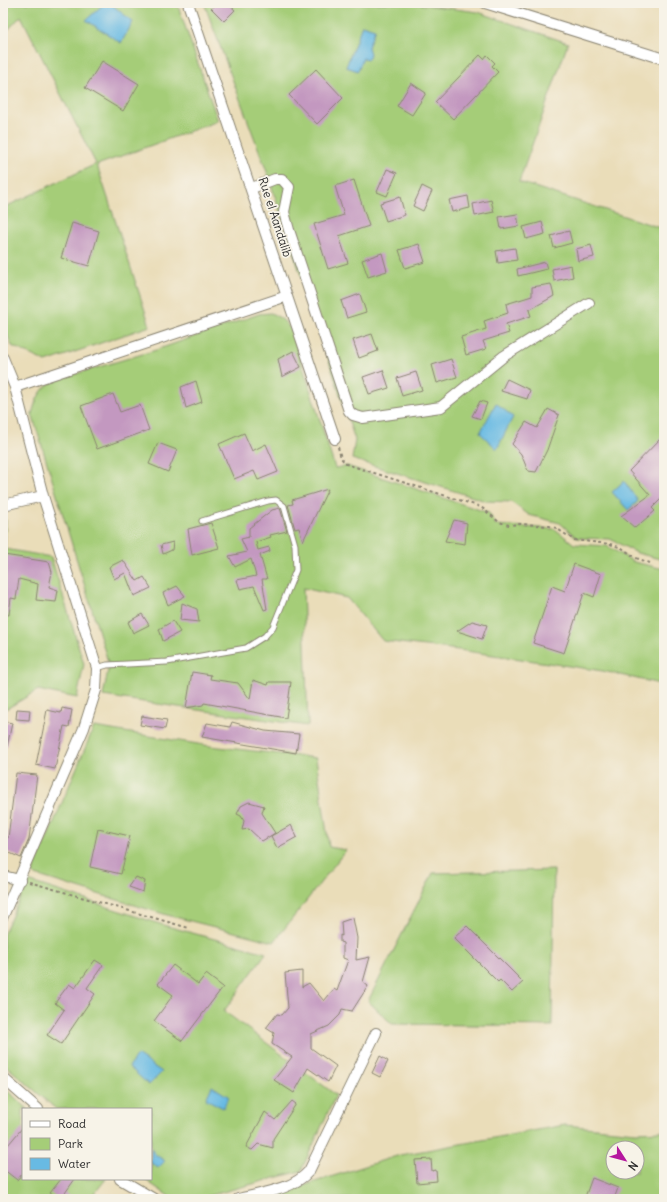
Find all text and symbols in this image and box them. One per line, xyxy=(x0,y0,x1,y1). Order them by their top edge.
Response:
street label: Rue el Aandalib xyxy=(255,175,296,259)
legend xyxy=(22,1108,152,1180)
text: Road xyxy=(58,1116,86,1131)
text: Park xyxy=(58,1136,83,1151)
north arrow xyxy=(605,1140,645,1180)
text: Water xyxy=(58,1156,91,1171)
text: N xyxy=(625,1159,641,1173)

